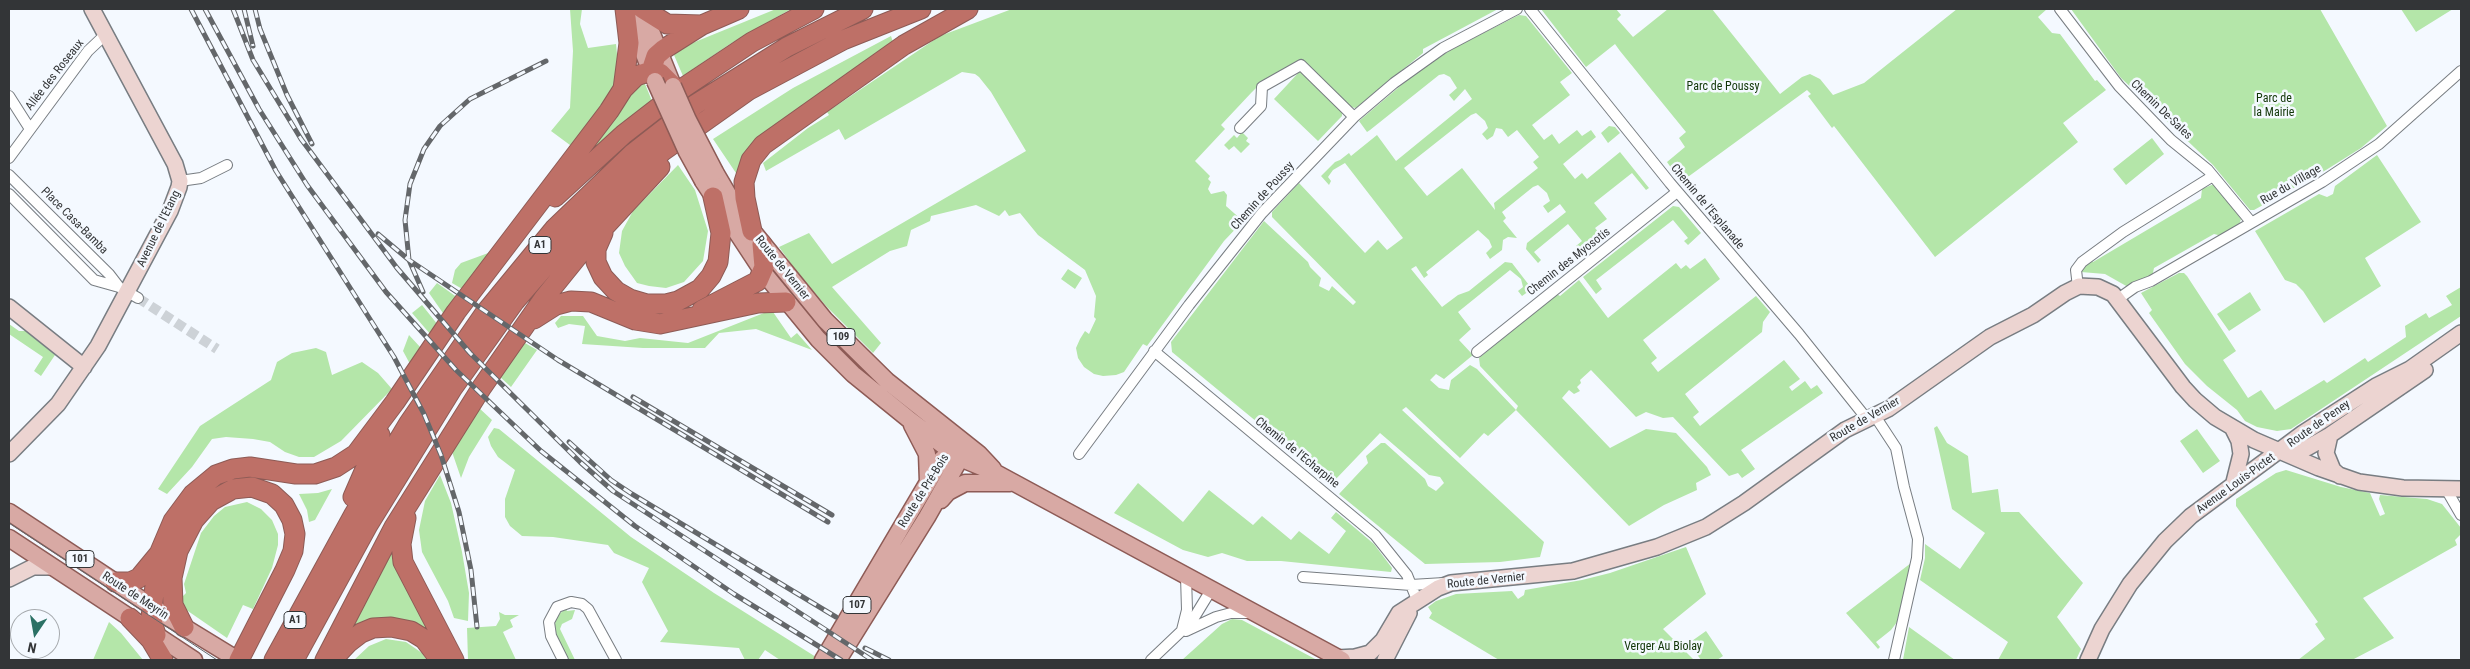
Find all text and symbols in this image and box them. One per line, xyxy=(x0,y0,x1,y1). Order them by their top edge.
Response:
street label: Allée des Roseaux xyxy=(23,36,87,114)
street label: Chemin De-Sales xyxy=(2127,77,2195,143)
park label: Parc de Poussy xyxy=(1687,80,1759,94)
park label: Parc de la Mairie xyxy=(2254,92,2294,120)
street label: Chemin de Poussy xyxy=(1228,159,1298,233)
street label: Chemin de l'Esplanade xyxy=(1667,161,1747,253)
street label: Rue du Village xyxy=(2258,162,2324,208)
street label: Place Casa-Bamba xyxy=(38,185,110,257)
street label: Avenue de l'Etang xyxy=(134,188,184,270)
street label: Chemin des Myosotis xyxy=(1525,225,1613,299)
street label: Route de Vernier xyxy=(752,233,812,303)
road number: A1 xyxy=(529,236,551,254)
road number: 109 xyxy=(827,328,855,346)
street label: Route de Vernier xyxy=(1828,394,1902,446)
street label: Route de Peney xyxy=(2285,397,2353,451)
street label: Chemin de l'Echarpine xyxy=(1252,415,1342,491)
street label: Avenue Louis-Pictet xyxy=(2194,451,2278,517)
street label: Route de Pré-Bois xyxy=(896,452,952,530)
road number: 101 xyxy=(66,550,94,568)
street label: Route de Meyrin xyxy=(99,569,171,623)
street label: Route de Vernier xyxy=(1446,570,1526,592)
road number: 107 xyxy=(843,596,871,614)
north arrow xyxy=(10,609,60,659)
road number: A1 xyxy=(284,612,306,628)
text: N xyxy=(26,639,38,656)
park label: Verger Au Biolay xyxy=(1624,640,1702,654)

